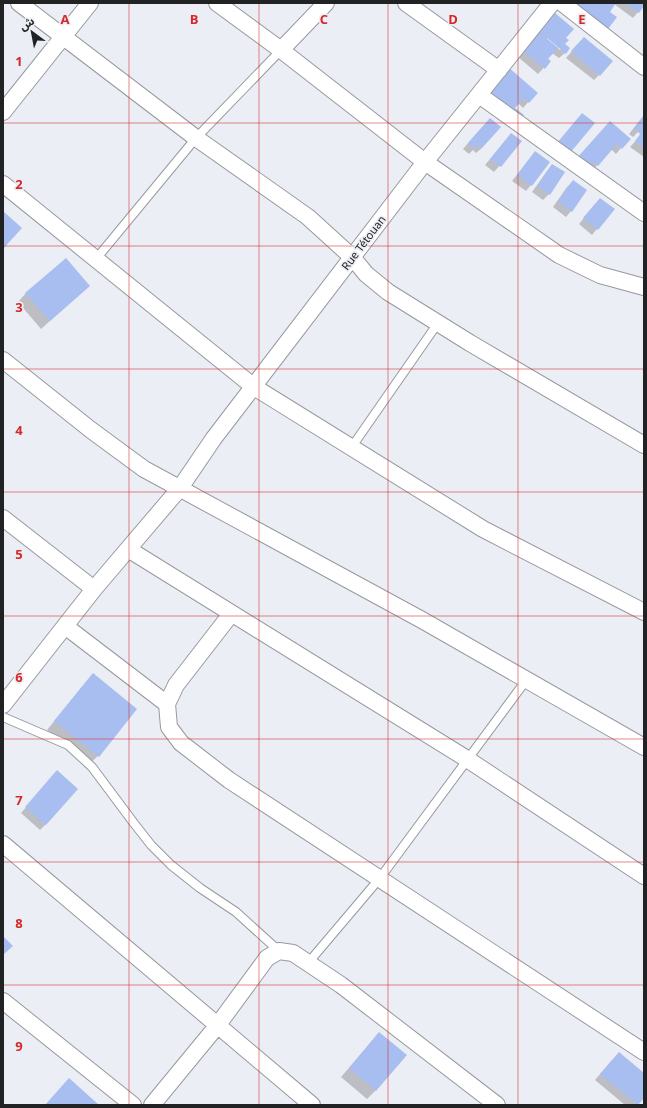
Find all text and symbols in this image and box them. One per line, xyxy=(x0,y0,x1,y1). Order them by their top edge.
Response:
text: A xyxy=(61,6,70,34)
text: B xyxy=(190,6,199,34)
text: C xyxy=(320,6,328,34)
text: D xyxy=(448,6,458,34)
text: E xyxy=(578,6,586,34)
text: ش xyxy=(14,10,39,38)
north arrow xyxy=(12,12,52,52)
text: 1 xyxy=(15,48,23,76)
text: 2 xyxy=(15,171,23,199)
street label: Rue Tétouan xyxy=(335,210,393,276)
text: 3 xyxy=(15,294,23,322)
text: 4 xyxy=(15,417,23,445)
text: 5 xyxy=(15,541,23,569)
text: 6 xyxy=(15,664,23,692)
text: 7 xyxy=(15,787,23,815)
text: 8 xyxy=(15,910,23,938)
text: 9 xyxy=(15,1033,23,1061)

